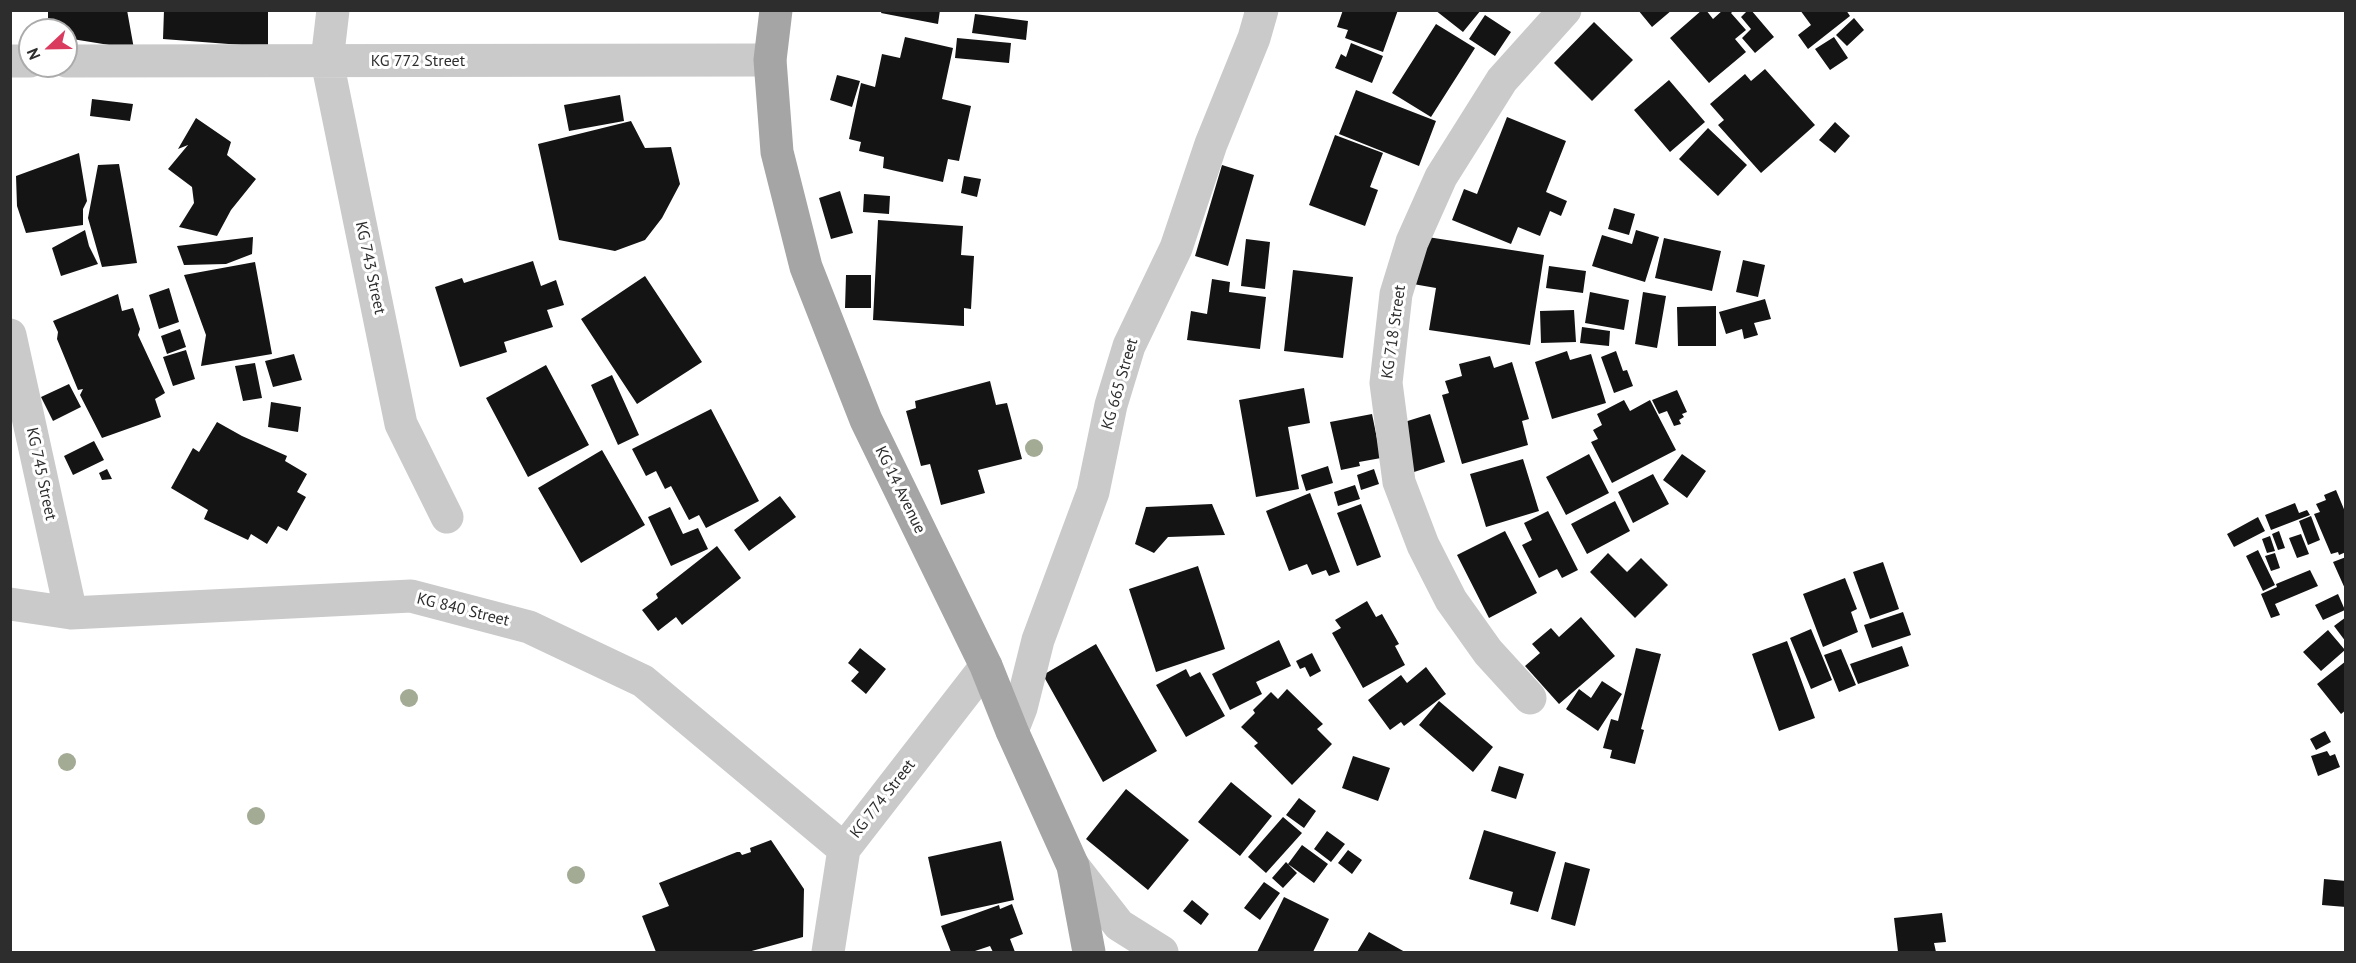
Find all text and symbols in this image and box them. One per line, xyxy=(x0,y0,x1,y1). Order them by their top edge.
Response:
north arrow xyxy=(18,18,78,78)
text: N xyxy=(22,45,44,63)
street label: KG 772 Street xyxy=(371,51,465,71)
street label: KG 743 Street xyxy=(351,220,389,316)
street label: KG 718 Street xyxy=(1378,284,1410,380)
street label: KG 665 Street xyxy=(1098,336,1142,432)
street label: KG 745 Street xyxy=(22,426,60,522)
street label: KG 14 Avenue xyxy=(871,443,929,537)
street label: KG 840 Street xyxy=(415,589,511,631)
street label: KG 774 Street xyxy=(846,756,920,842)

